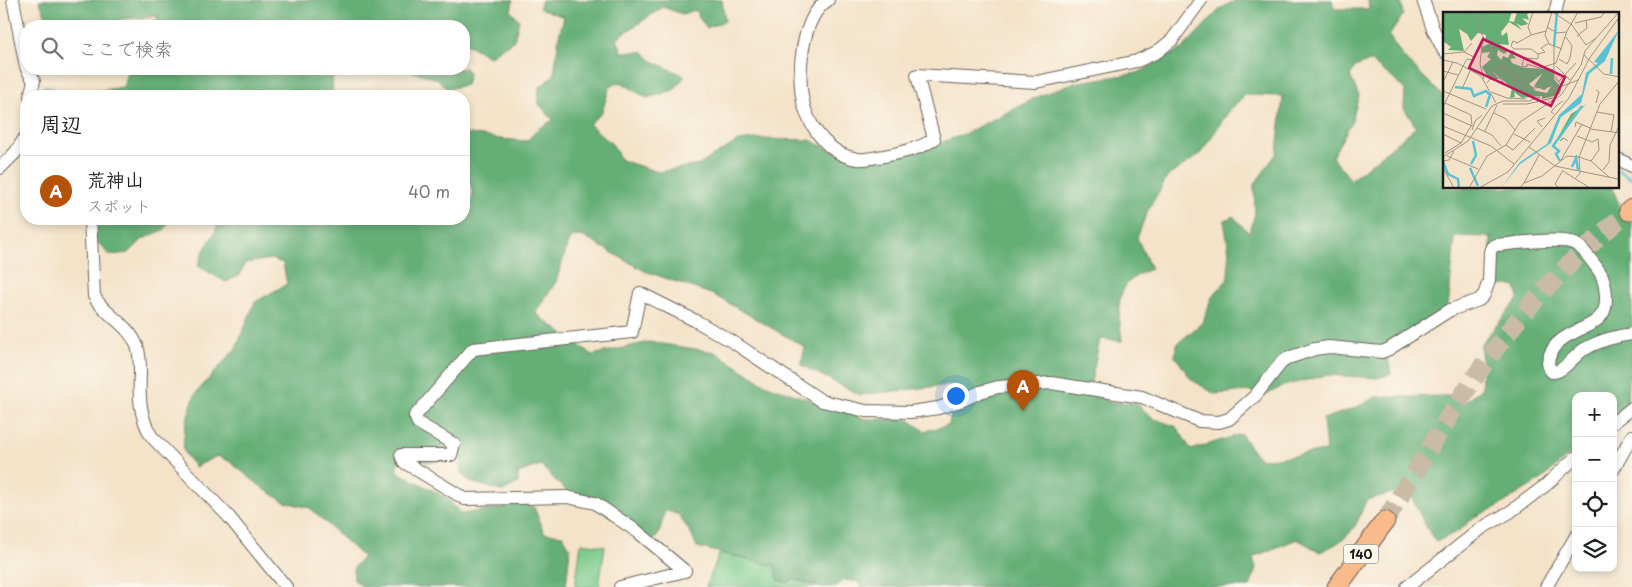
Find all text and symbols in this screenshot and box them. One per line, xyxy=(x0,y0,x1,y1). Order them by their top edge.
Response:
inset map xyxy=(1443,12,1620,189)
search box xyxy=(20,20,470,75)
icon: search xyxy=(38,34,66,62)
text: ここで検索 xyxy=(78,34,173,62)
text: 周辺 xyxy=(40,107,82,139)
text: 荒神山 xyxy=(87,165,144,193)
text: A xyxy=(50,179,62,203)
text: 40 m xyxy=(408,179,450,203)
text: スポット xyxy=(87,193,151,217)
pin: A xyxy=(1007,370,1039,411)
your location xyxy=(943,383,969,409)
map controls xyxy=(1572,392,1617,572)
button: + xyxy=(1572,392,1617,437)
button: − xyxy=(1572,437,1617,482)
button: locate xyxy=(1572,482,1617,527)
button: layers xyxy=(1572,527,1617,572)
road number: 140 xyxy=(1344,544,1378,564)

